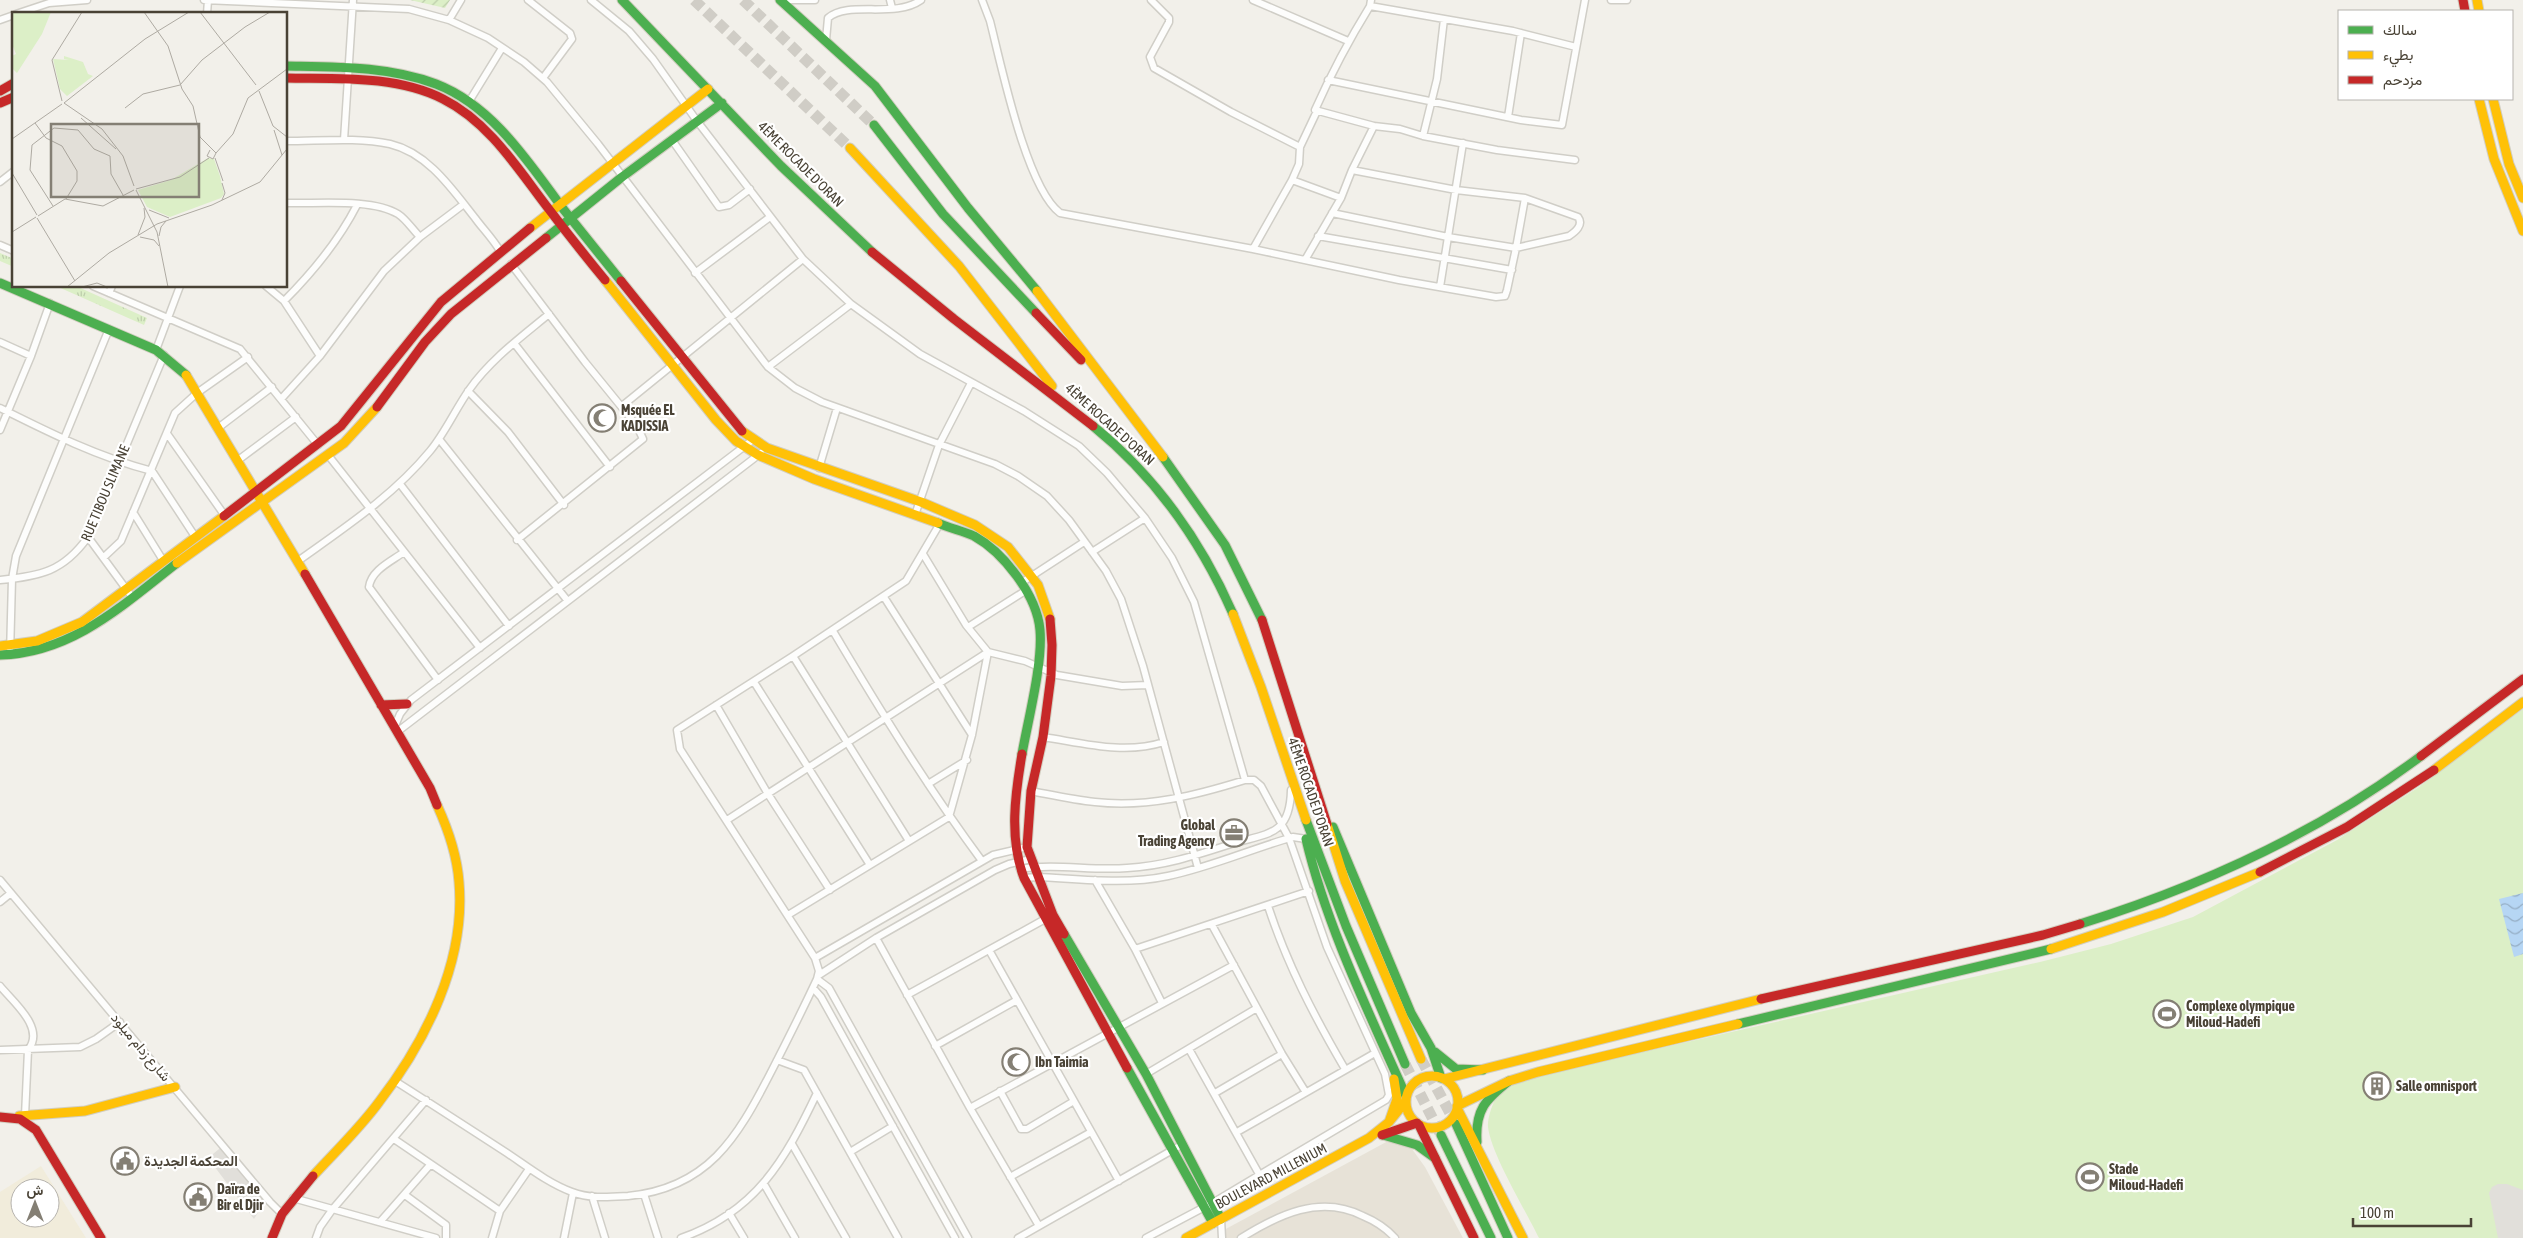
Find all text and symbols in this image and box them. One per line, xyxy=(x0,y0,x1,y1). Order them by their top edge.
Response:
legend xyxy=(2338,10,2513,100)
inset map xyxy=(12,12,288,288)
text: سالك xyxy=(2383,21,2417,38)
text: بطيء xyxy=(2383,46,2413,68)
text: مزدحم xyxy=(2383,71,2422,90)
street label: 4ÈME ROCADE D'ORAN xyxy=(755,118,847,210)
street label: 4ÈME ROCADE D'ORAN xyxy=(1062,380,1158,468)
place label: Msquée EL KADISSIA xyxy=(621,402,675,434)
mosque icon: Msquée EL KADISSIA xyxy=(587,403,617,433)
street label: RUE TIBOU SLIMANE xyxy=(77,442,133,544)
street label: 4ÈME ROCADE D'ORAN xyxy=(1285,735,1337,849)
place label: Global Trading Agency xyxy=(1138,817,1215,849)
office icon: Global Trading Agency xyxy=(1219,818,1249,848)
place label: Complexe olympique Miloud-Hadefi xyxy=(2186,998,2295,1030)
sports icon: Complexe olympique Miloud-Hadefi xyxy=(2152,999,2182,1029)
street label: شارع زدام ميلود xyxy=(106,1010,174,1086)
mosque icon: Ibn Taimia xyxy=(1001,1047,1031,1077)
place label: Ibn Taimia xyxy=(1035,1054,1089,1070)
building icon: Salle omnisport xyxy=(2362,1071,2392,1101)
place label: Salle omnisport xyxy=(2396,1078,2477,1094)
street label: BOULEVARD MILLENIUM xyxy=(1213,1140,1329,1212)
public building icon: المحكمة الجديدة xyxy=(110,1146,140,1176)
place label: المحكمة الجديدة xyxy=(144,1153,238,1170)
place label: Stade Miloud-Hadefi xyxy=(2109,1161,2183,1193)
sports icon: Stade Miloud-Hadefi xyxy=(2075,1162,2105,1192)
north arrow xyxy=(10,1178,60,1228)
place label: Daïra de Bir el Djir xyxy=(217,1181,264,1213)
text: ش xyxy=(27,1182,44,1199)
public building icon: Daïra de Bir el Djir xyxy=(183,1182,213,1212)
scale bar xyxy=(2353,1196,2470,1228)
text: 100 m xyxy=(2360,1204,2394,1221)

